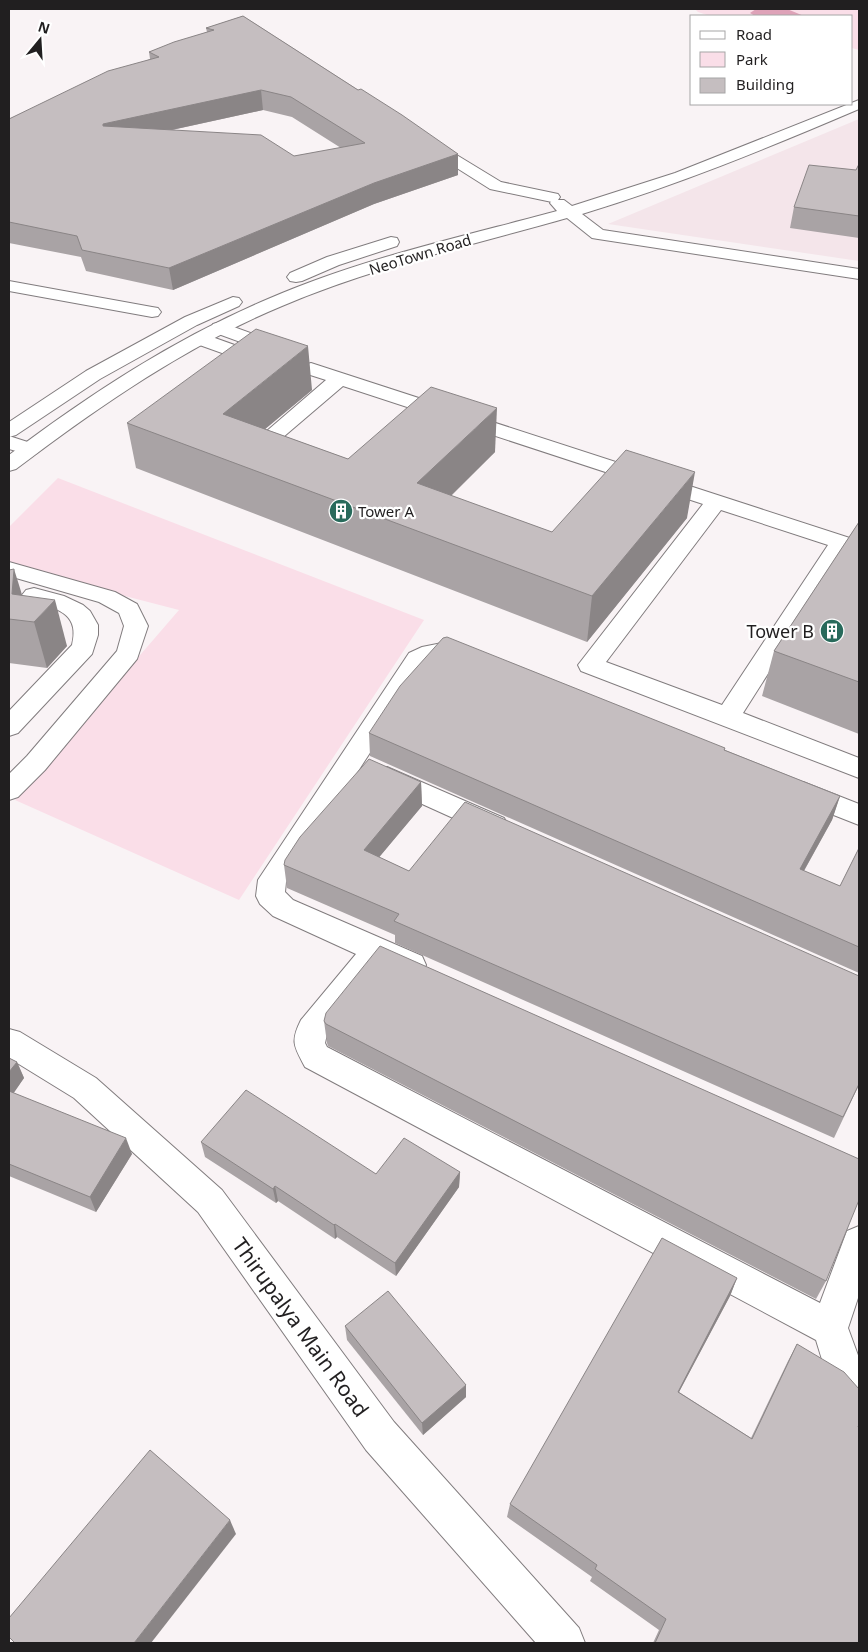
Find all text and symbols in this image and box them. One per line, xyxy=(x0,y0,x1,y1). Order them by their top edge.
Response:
north arrow xyxy=(15,15,65,65)
legend xyxy=(690,15,853,105)
text: N xyxy=(36,16,53,38)
text: Road xyxy=(736,24,772,44)
text: Park xyxy=(736,49,768,69)
text: Building xyxy=(736,74,794,94)
street label: NeoTown Road xyxy=(366,229,474,279)
building icon: Tower A xyxy=(328,498,354,524)
place label: Tower A xyxy=(358,501,414,521)
building icon: Tower B xyxy=(819,618,845,644)
place label: Tower B xyxy=(747,619,814,643)
street label: Thirupalya Main Road xyxy=(227,1232,375,1422)

